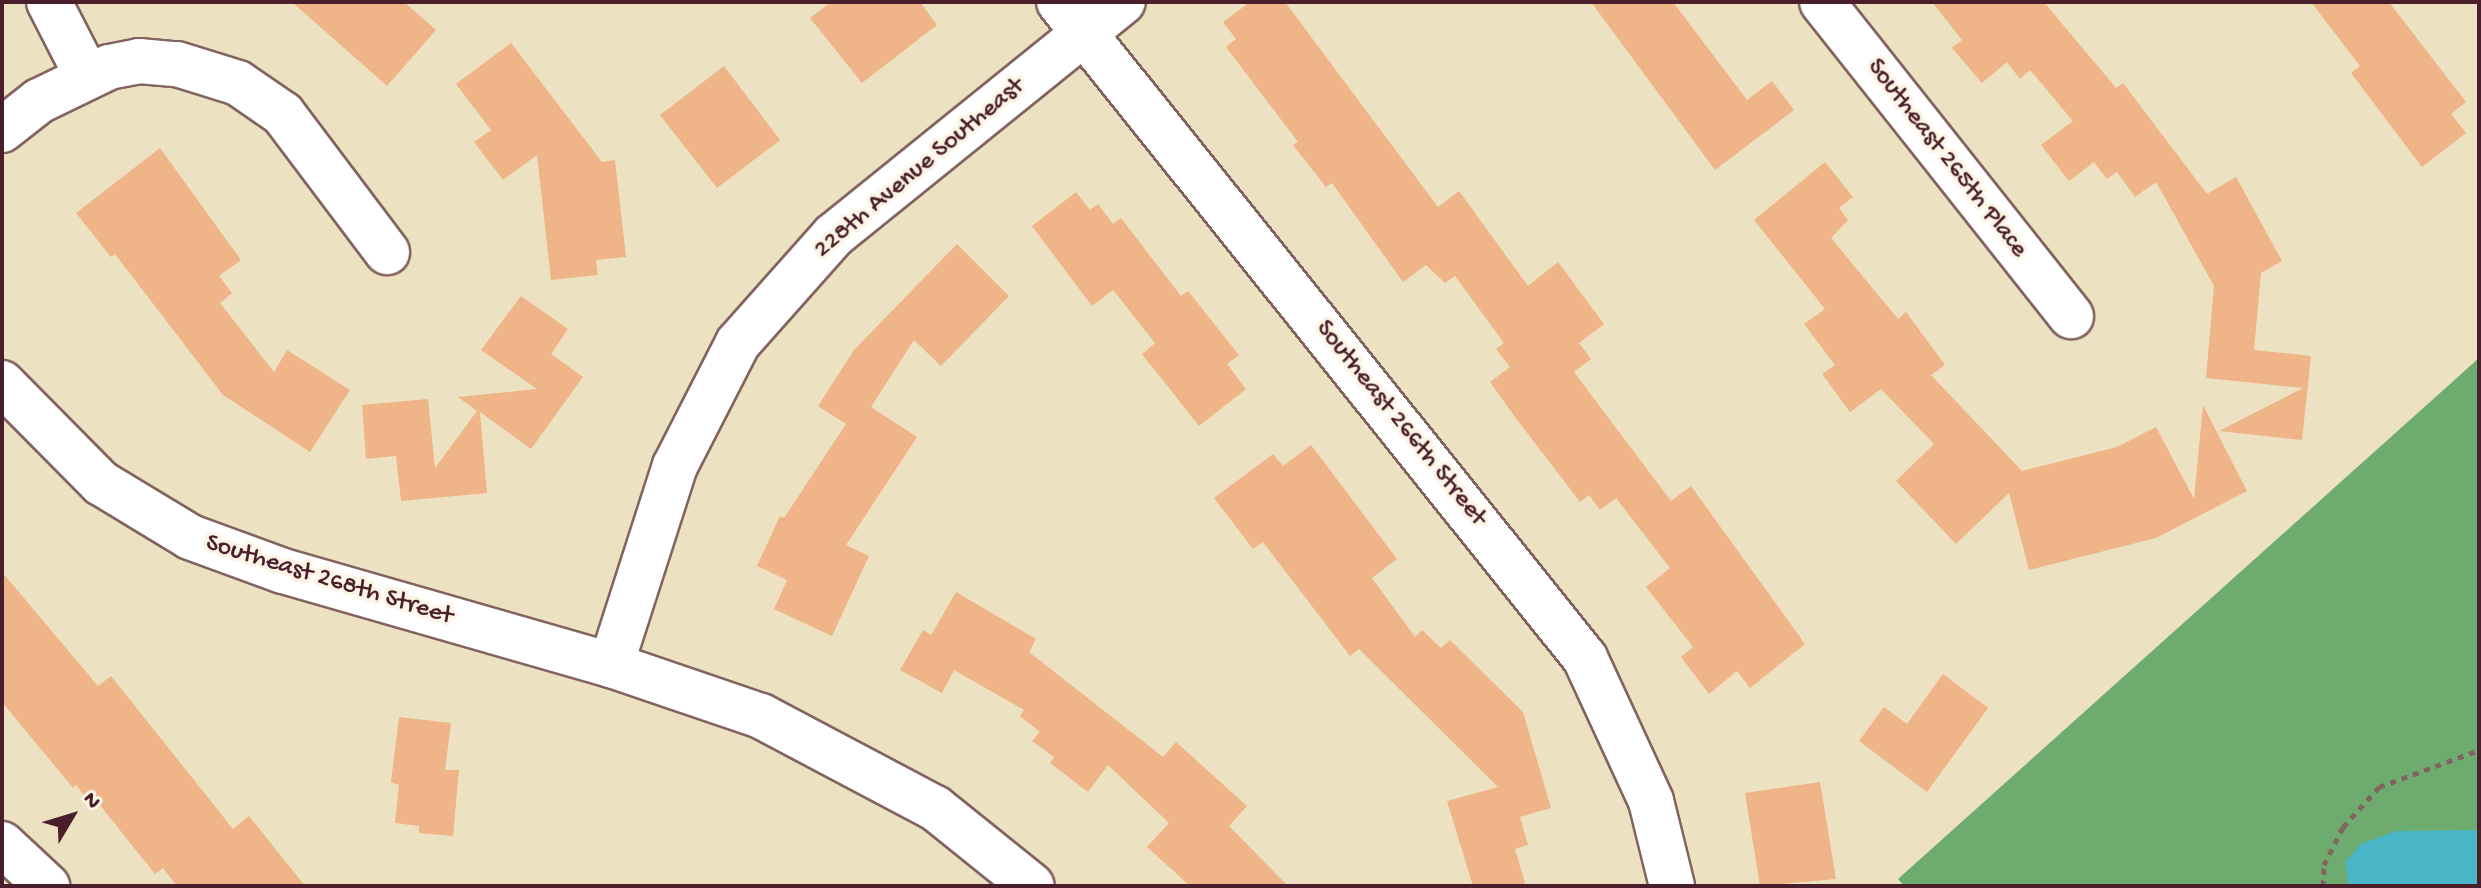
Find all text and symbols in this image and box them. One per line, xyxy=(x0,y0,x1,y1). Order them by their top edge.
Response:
street label: Southeast 265th Place xyxy=(1859,53,2033,265)
street label: 228th Avenue Southeast xyxy=(808,72,1032,266)
street label: Southeast 266th Street xyxy=(1307,315,1493,533)
street label: Southeast 268th Street xyxy=(202,529,456,633)
north arrow xyxy=(32,776,112,856)
text: N xyxy=(76,788,106,815)

